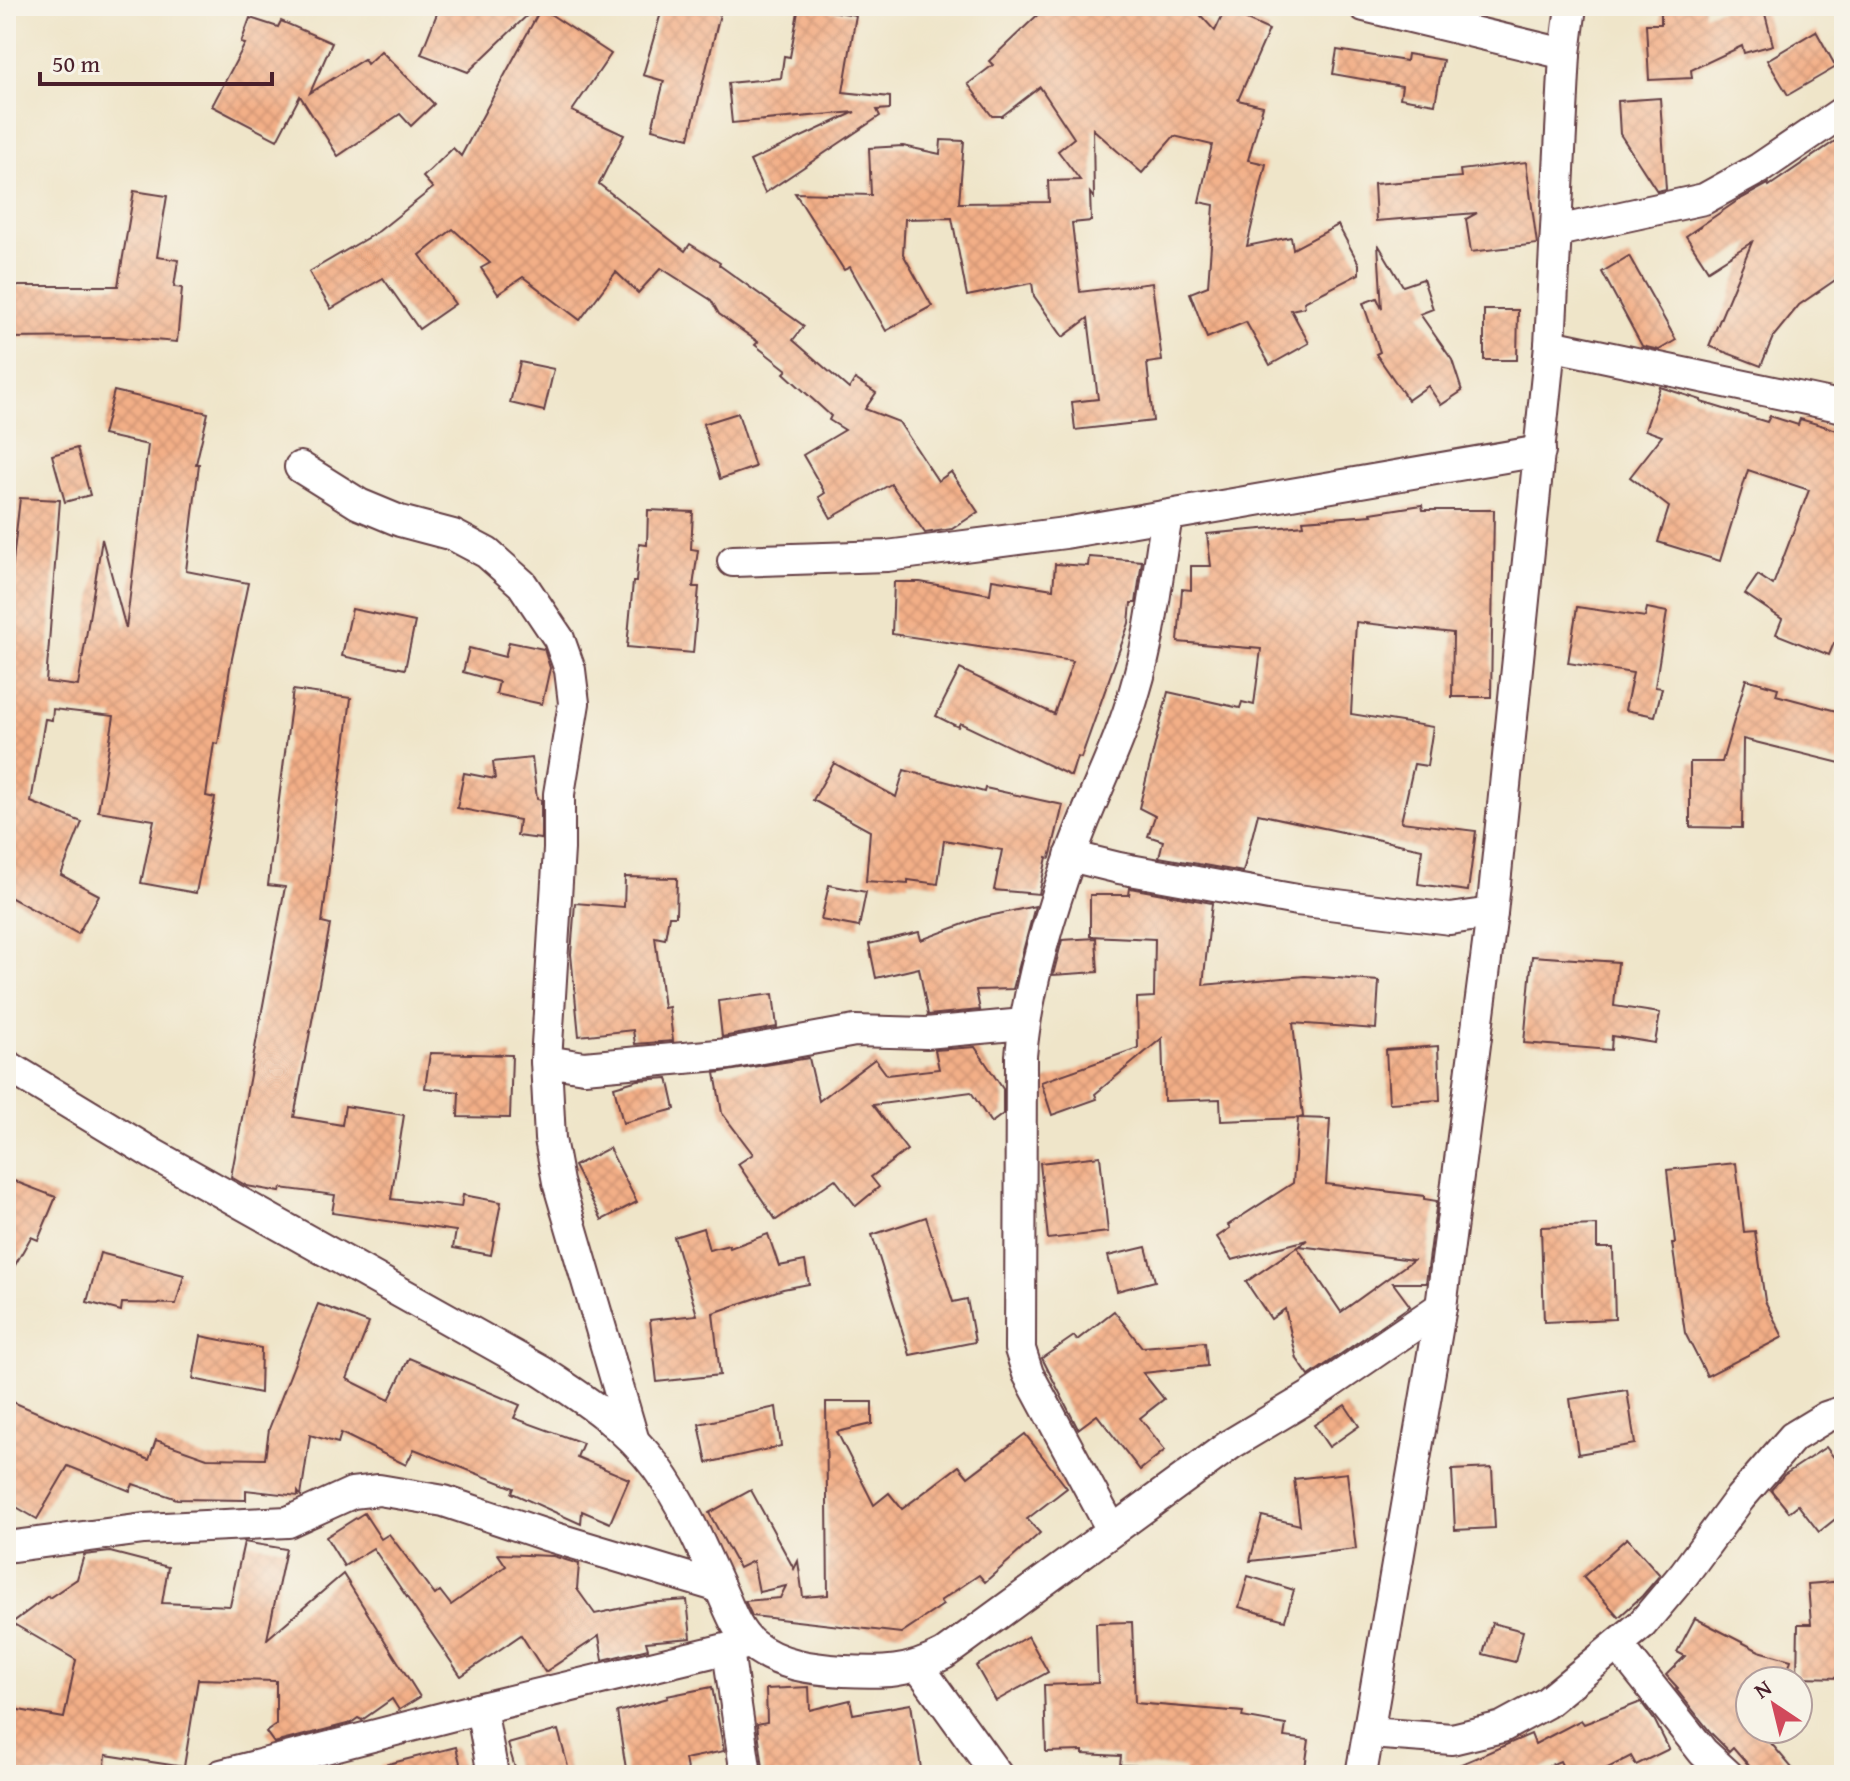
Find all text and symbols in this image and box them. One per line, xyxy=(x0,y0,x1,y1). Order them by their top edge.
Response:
scale bar xyxy=(40,36,272,86)
text: 50 m xyxy=(52,46,100,81)
north arrow xyxy=(1734,1665,1814,1745)
text: N xyxy=(1747,1671,1778,1706)

